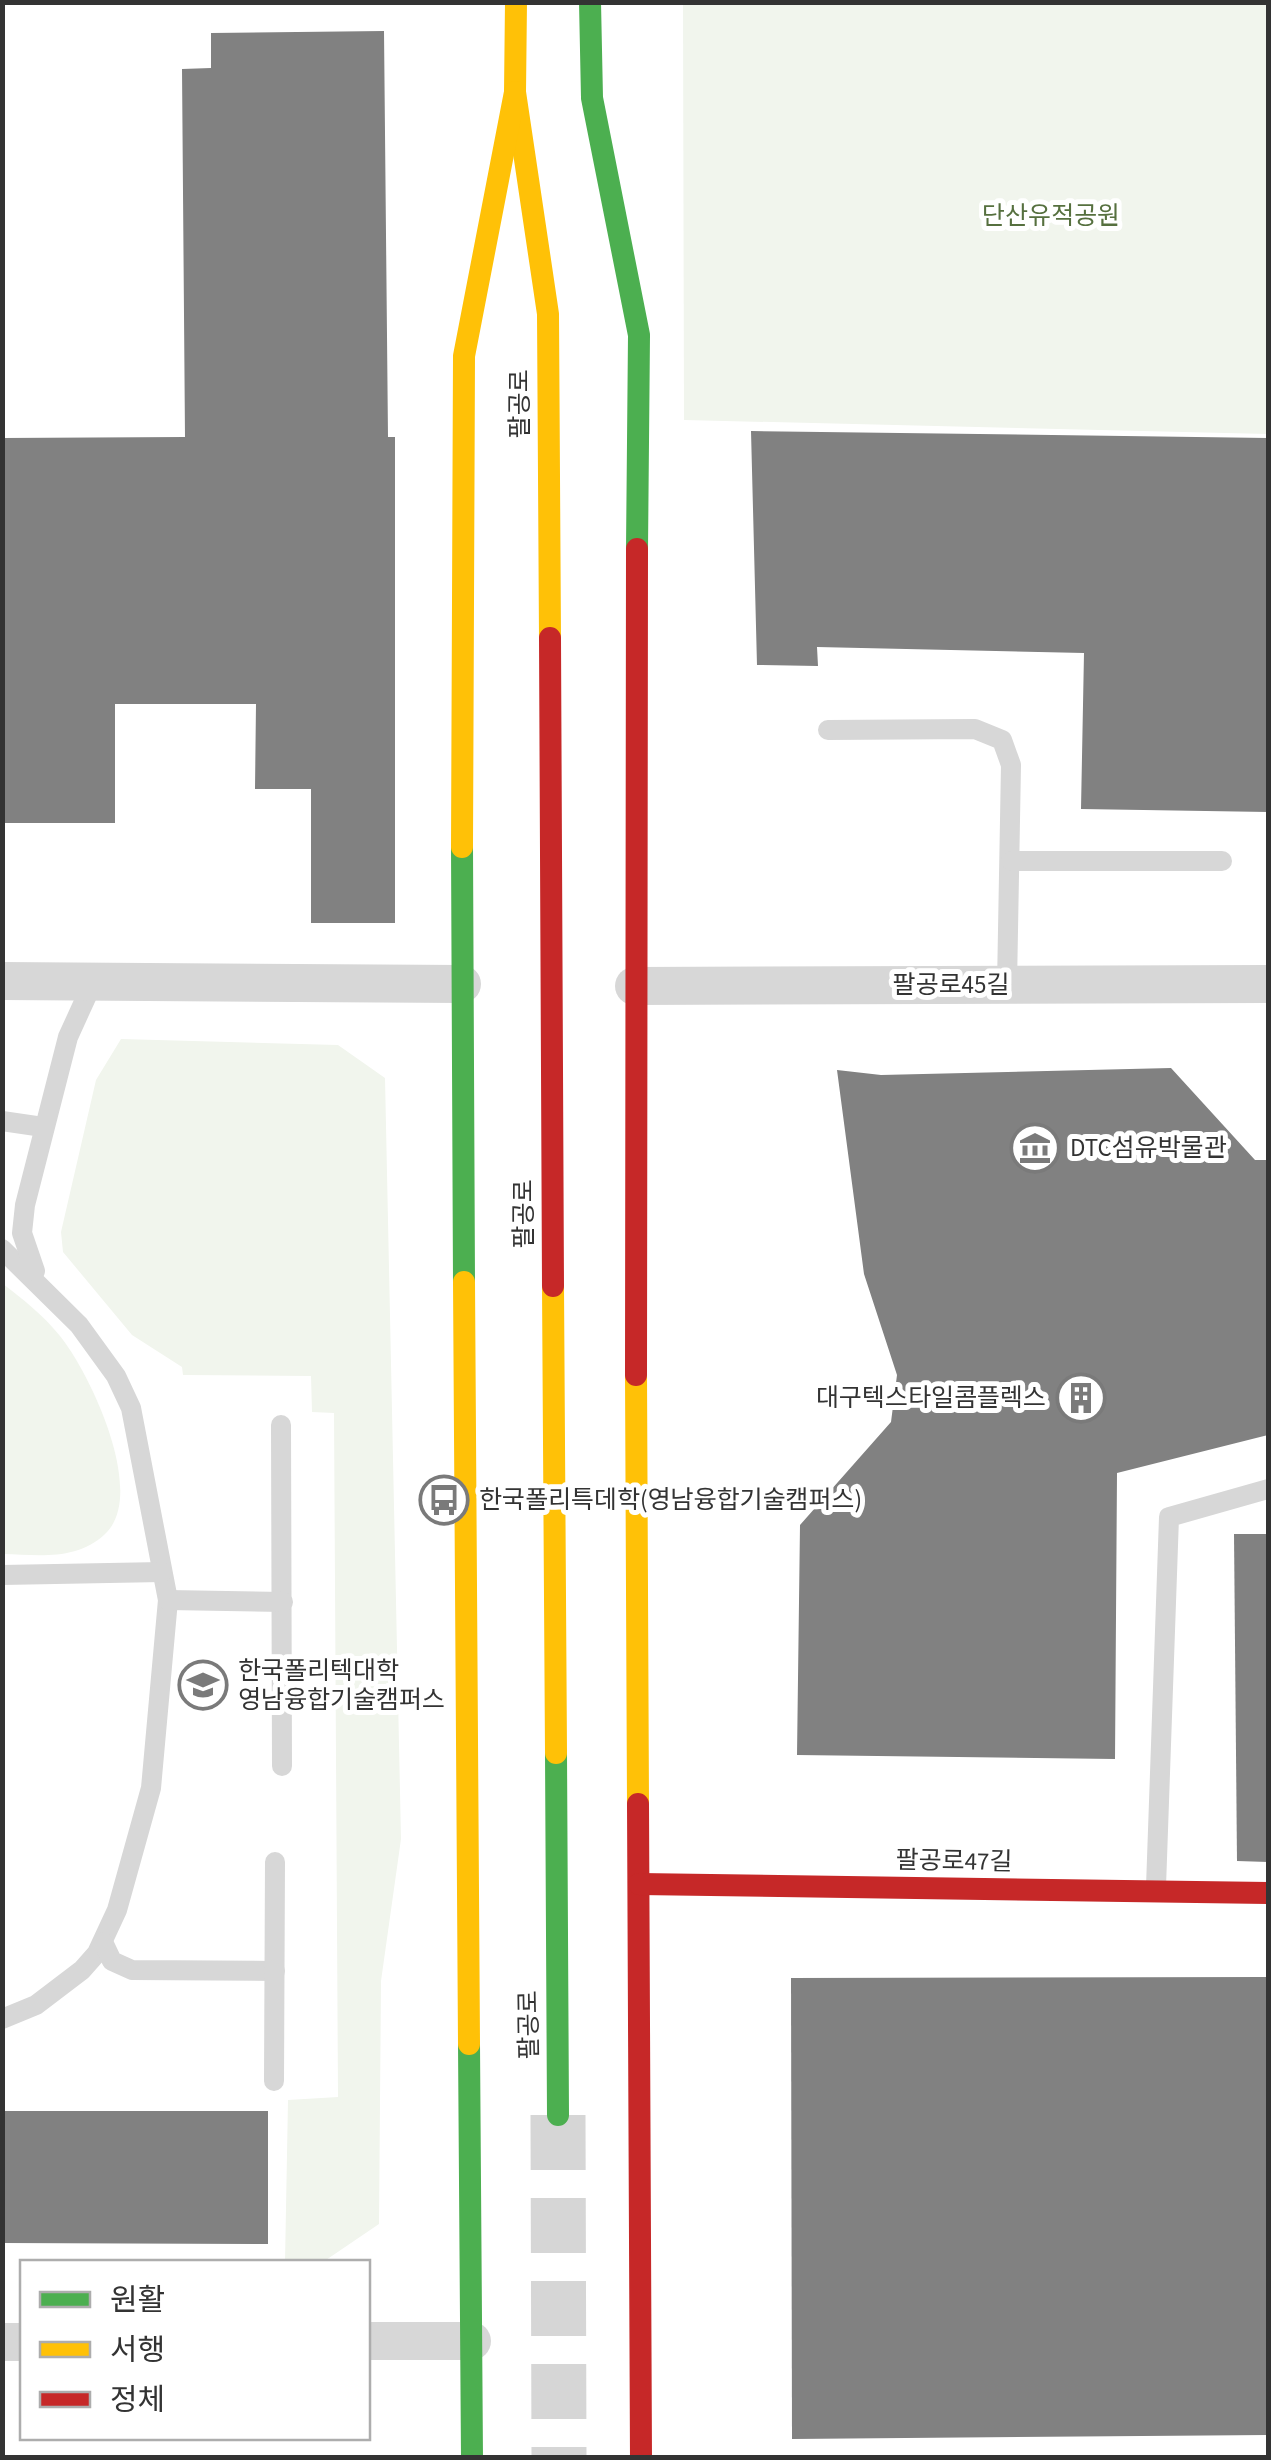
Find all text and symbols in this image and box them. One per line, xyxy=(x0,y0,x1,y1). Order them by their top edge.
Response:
park label: 단산유적공원 xyxy=(982,198,1120,234)
street label: 팔공로 xyxy=(502,369,538,439)
street label: 팔공로45길 xyxy=(893,967,1009,1003)
museum icon: DTC섬유박물관 xyxy=(1009,1122,1061,1174)
place label: DTC섬유박물관 xyxy=(1070,1130,1227,1166)
street label: 팔공로 xyxy=(506,1179,542,1249)
building icon: 대구텍스타일콤플렉스 xyxy=(1055,1372,1107,1424)
place label: 대구텍스타일콤플렉스 xyxy=(816,1380,1046,1416)
bus stop icon: 한국폴리특데학(영남융합기술캠퍼스) xyxy=(418,1474,470,1526)
place label: 한국폴리특데학(영남융합기술캠퍼스) xyxy=(479,1482,862,1518)
place label: 한국폴리텍대학 영남융합기술캠퍼스 xyxy=(238,1653,445,1718)
school or university icon: 한국폴리텍대학 영남융합기술캠퍼스 xyxy=(177,1659,229,1711)
street label: 팔공로47길 xyxy=(895,1842,1013,1880)
street label: 팔공로 xyxy=(510,1990,548,2060)
legend xyxy=(20,2260,370,2440)
text: 원활 xyxy=(110,2279,165,2322)
text: 서행 xyxy=(110,2329,165,2372)
text: 정체 xyxy=(110,2379,165,2422)

